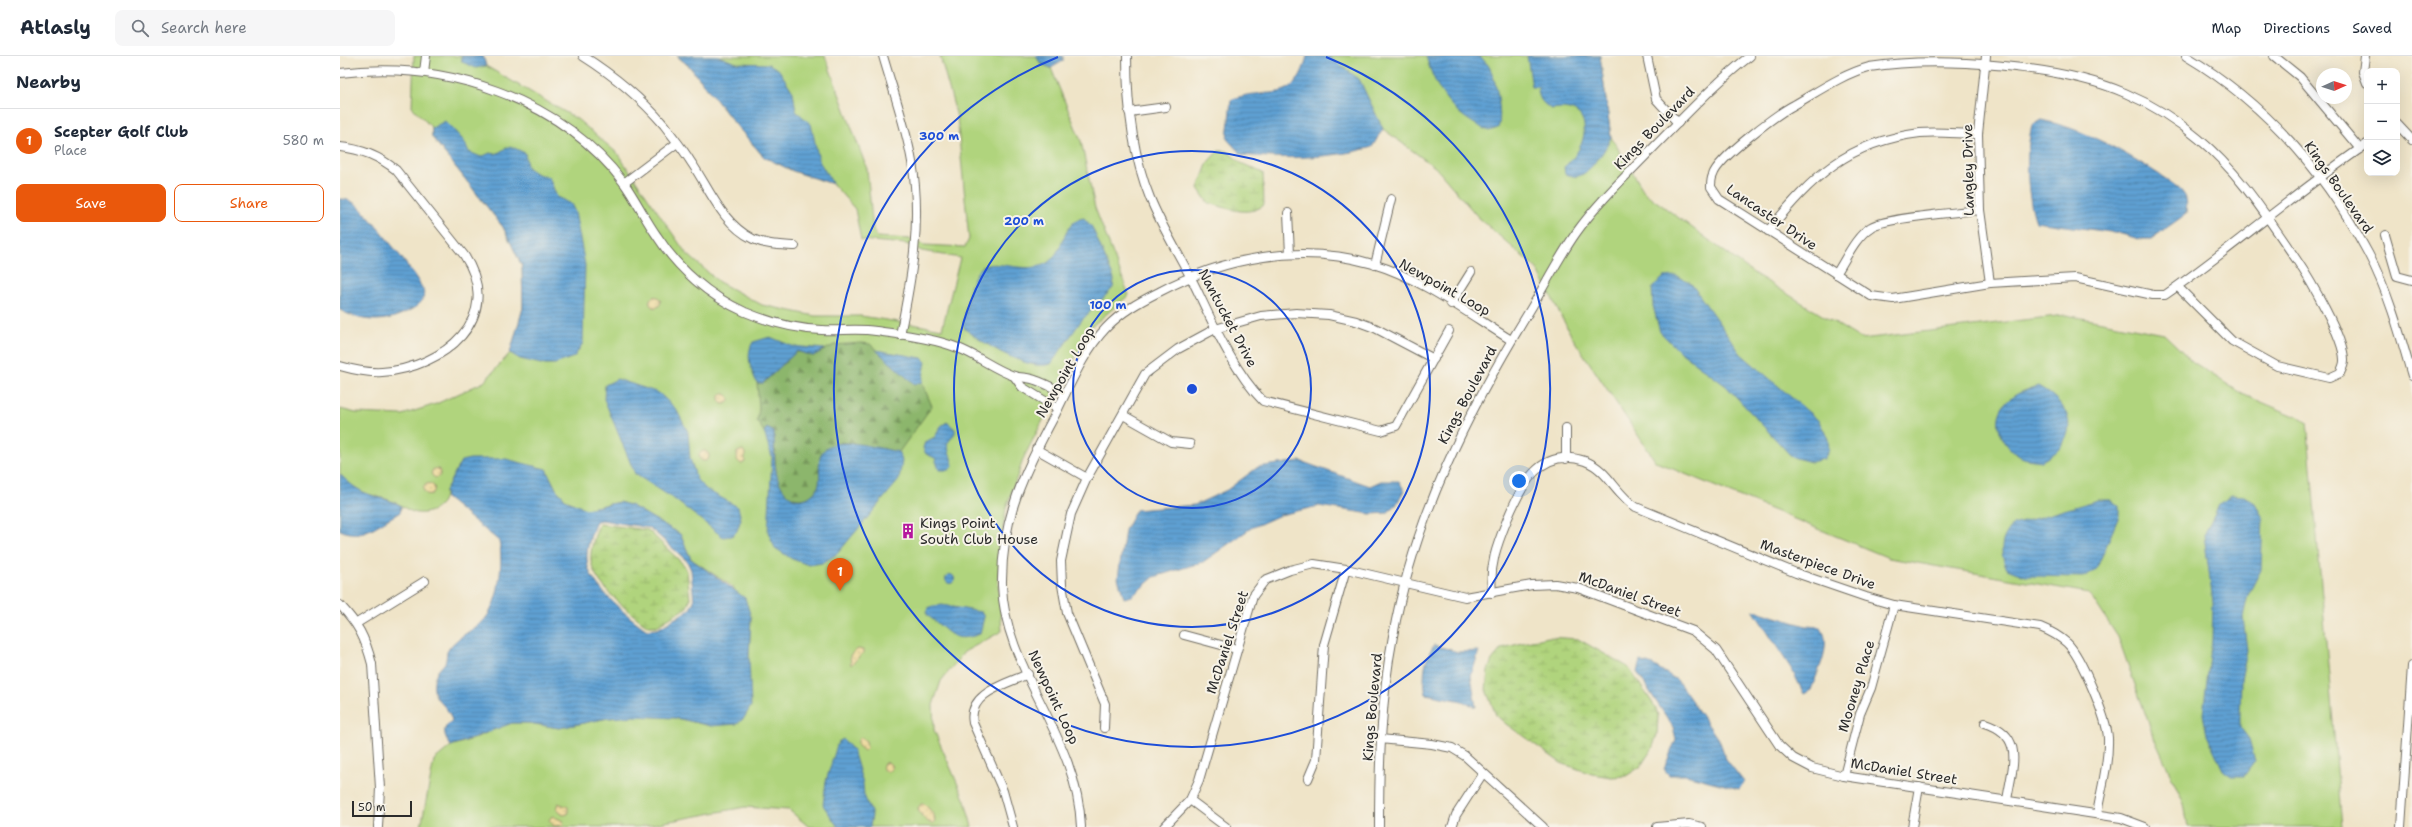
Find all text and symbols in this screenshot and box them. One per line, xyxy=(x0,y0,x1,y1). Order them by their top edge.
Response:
search box xyxy=(115,10,395,46)
text: Atlasly xyxy=(20,15,91,40)
icon: search xyxy=(129,17,151,39)
text: Search here xyxy=(161,18,247,38)
text: Map xyxy=(2212,19,2242,37)
text: Directions xyxy=(2264,19,2330,37)
text: Saved xyxy=(2352,19,2392,37)
north arrow xyxy=(2316,68,2352,104)
map controls xyxy=(2364,68,2400,176)
button: + xyxy=(2364,68,2400,104)
text: Nearby xyxy=(16,71,81,93)
street label: Kings Boulevard xyxy=(1610,83,1698,173)
button: − xyxy=(2364,104,2400,140)
text: Scepter Golf Club xyxy=(54,122,188,142)
street label: Langley Drive xyxy=(1958,124,1978,216)
text: 300 m xyxy=(919,128,959,144)
text: 1 xyxy=(26,132,32,149)
text: 580 m xyxy=(283,132,324,149)
street label: Kings Boulevard xyxy=(2300,137,2378,237)
button: layers xyxy=(2364,140,2400,176)
text: Place xyxy=(54,142,87,159)
street label: Lancaster Drive xyxy=(1723,180,1821,254)
button: Save xyxy=(16,184,166,222)
button: Share xyxy=(174,184,324,222)
text: 200 m xyxy=(1004,213,1044,229)
street label: Newpoint Loop xyxy=(1396,254,1494,320)
street label: Nantucket Drive xyxy=(1195,266,1262,370)
text: 100 m xyxy=(1090,297,1127,313)
street label: Newpoint Loop xyxy=(1032,323,1098,421)
street label: Kings Boulevard xyxy=(1434,343,1500,447)
centre of rings xyxy=(1185,382,1199,396)
your location xyxy=(1509,471,1529,491)
place label: Kings Point South Club House xyxy=(920,514,1038,548)
building icon: Kings Point South Club House xyxy=(899,522,917,540)
street label: Masterpiece Drive xyxy=(1758,535,1878,593)
pin: 1 xyxy=(827,558,853,591)
street label: McDaniel Street xyxy=(1576,567,1684,621)
street label: McDaniel Street xyxy=(1202,588,1252,696)
street label: Mooney Place xyxy=(1833,638,1879,734)
street label: Newpoint Loop xyxy=(1024,647,1084,747)
street label: Kings Boulevard xyxy=(1358,652,1386,762)
street label: McDaniel Street xyxy=(1849,754,1959,788)
scale bar xyxy=(352,799,412,818)
text: 50 m xyxy=(358,800,386,815)

